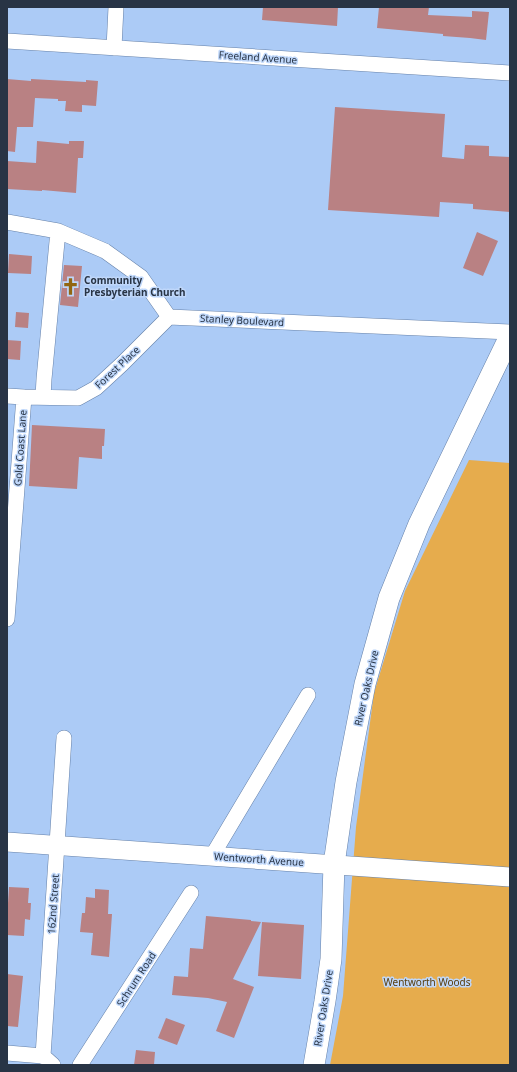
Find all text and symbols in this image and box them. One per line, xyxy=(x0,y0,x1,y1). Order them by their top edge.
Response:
street label: Freeland Avenue xyxy=(218,47,298,67)
place label: Community Presbyterian Church xyxy=(84,273,186,299)
church icon: Community Presbyterian Church xyxy=(61,276,81,296)
street label: Stanley Boulevard xyxy=(200,311,284,329)
street label: Forest Place xyxy=(92,342,143,391)
street label: Gold Coast Lane xyxy=(10,409,30,487)
street label: River Oaks Drive xyxy=(351,649,382,727)
street label: Wentworth Avenue xyxy=(214,849,305,869)
street label: 162nd Street xyxy=(44,873,62,934)
street label: Schrum Road xyxy=(113,949,159,1009)
street label: River Oaks Drive xyxy=(310,968,336,1047)
park label: Wentworth Woods xyxy=(383,975,471,989)

